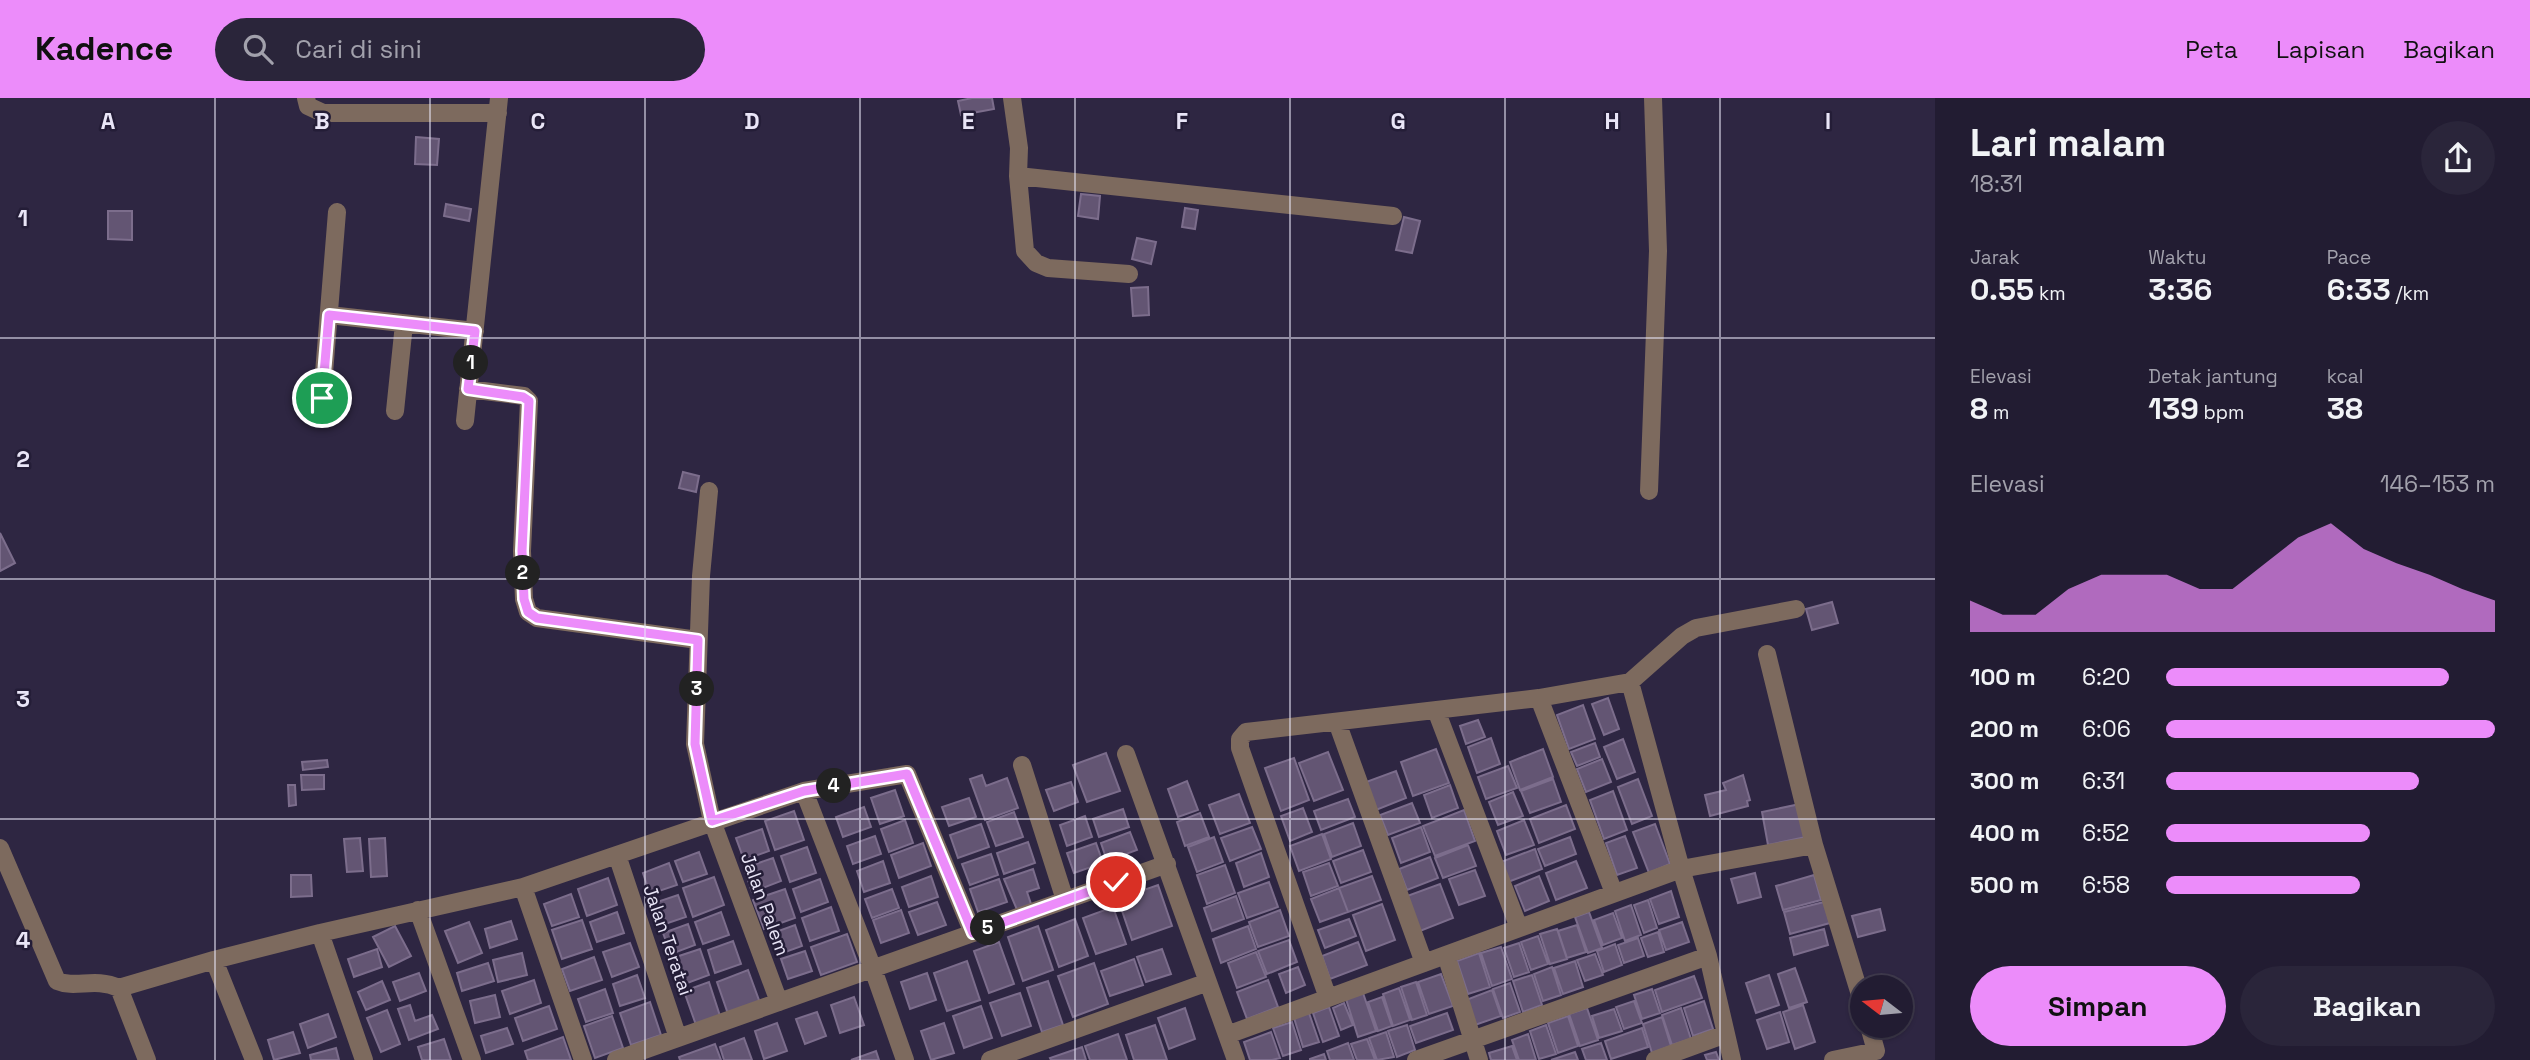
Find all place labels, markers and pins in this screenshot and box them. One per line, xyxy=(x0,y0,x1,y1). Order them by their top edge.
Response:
pin: 1 xyxy=(454,345,489,380)
pin xyxy=(292,368,352,428)
pin: 2 xyxy=(505,556,540,590)
pin: 3 xyxy=(680,672,714,706)
pin: 4 xyxy=(816,768,852,804)
pin xyxy=(1086,852,1146,912)
pin: 5 xyxy=(970,910,1006,946)

